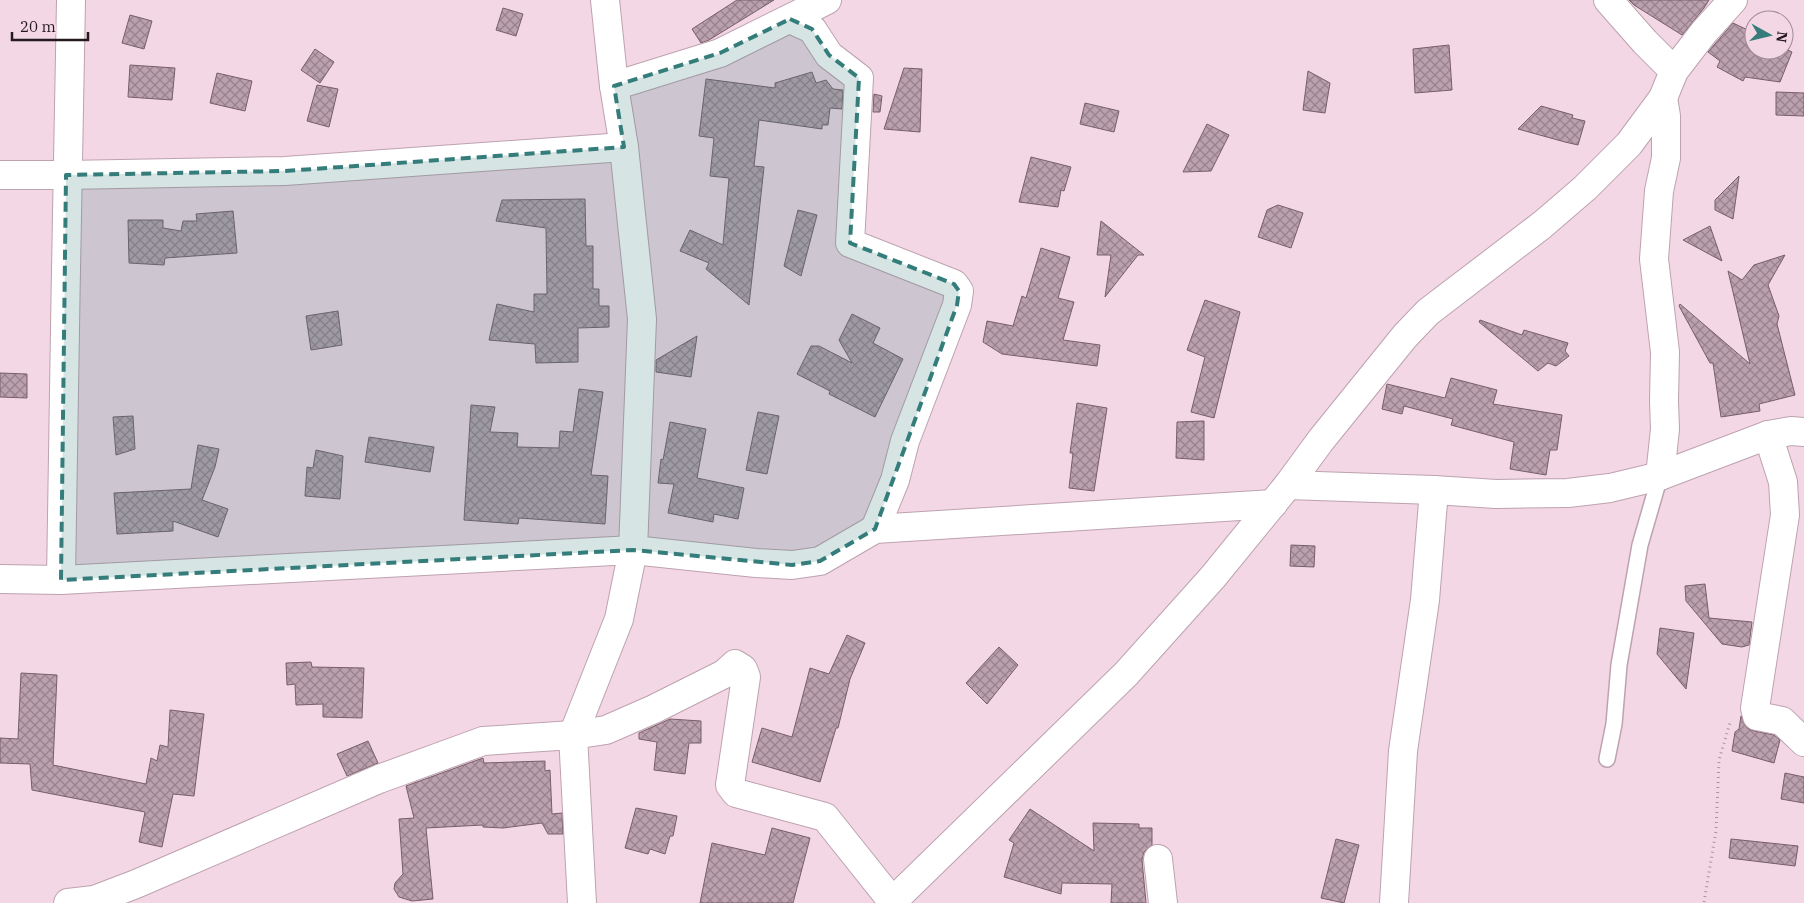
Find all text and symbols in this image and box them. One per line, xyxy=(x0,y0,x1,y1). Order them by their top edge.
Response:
scale bar xyxy=(12,10,89,42)
north arrow xyxy=(1744,10,1794,60)
text: 20 m xyxy=(20,17,56,36)
text: N xyxy=(1772,30,1792,44)

